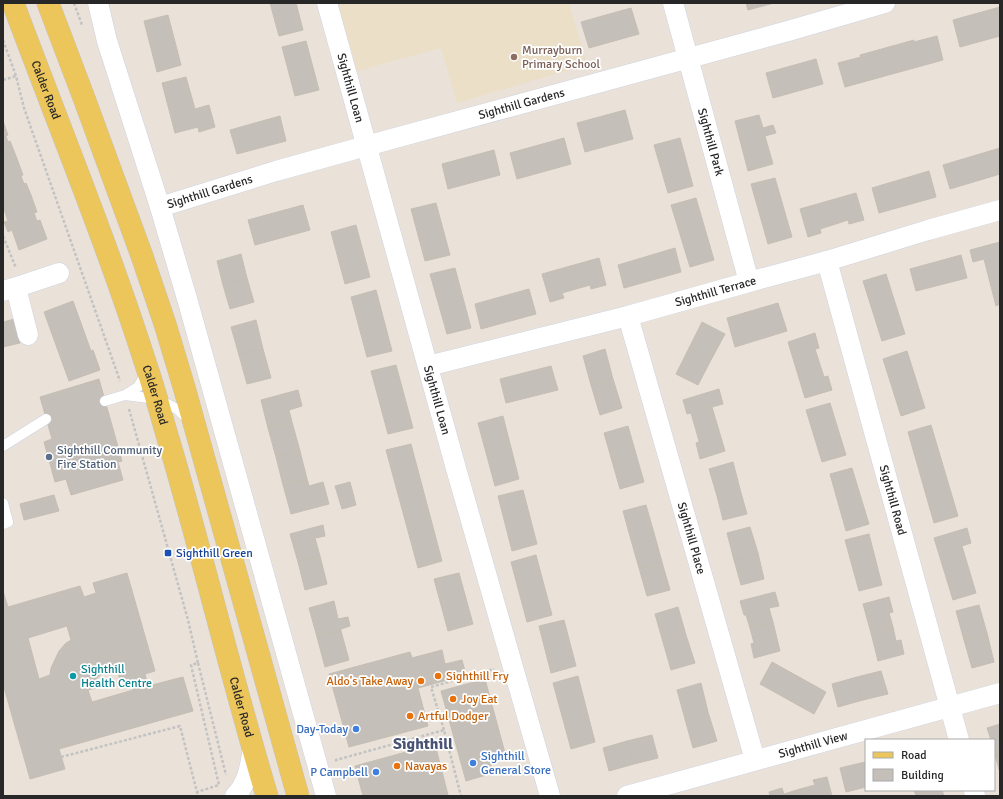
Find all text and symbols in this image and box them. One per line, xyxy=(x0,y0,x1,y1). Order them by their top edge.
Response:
place label: Murrayburn Primary School xyxy=(522,43,600,72)
street label: Sighthill Loan xyxy=(333,52,367,124)
marker: Murrayburn Primary School xyxy=(509,52,519,62)
street label: Calder Road xyxy=(27,59,64,122)
street label: Sighthill Gardens xyxy=(477,85,566,123)
street label: Sighthill Park xyxy=(694,107,727,178)
street label: Sighthill Gardens xyxy=(165,172,254,212)
street label: Sighthill Terrace xyxy=(673,273,758,310)
street label: Calder Road xyxy=(139,363,171,427)
street label: Sighthill Loan xyxy=(420,364,453,437)
place label: Sighthill Community Fire Station xyxy=(57,443,162,472)
marker: Sighthill Community Fire Station xyxy=(44,452,54,462)
street label: Sighthill Road xyxy=(876,463,909,537)
street label: Sighthill Place xyxy=(674,500,708,576)
place label: Sighthill Green xyxy=(176,546,253,561)
marker: Sighthill Green xyxy=(163,548,173,558)
place label: Sighthill Health Centre xyxy=(81,662,152,691)
place label: Sighthill Fry xyxy=(446,669,509,684)
marker: Sighthill Health Centre xyxy=(68,671,78,681)
marker: Sighthill Fry xyxy=(433,671,443,681)
place label: Aldo's Take Away xyxy=(327,674,413,689)
street label: Calder Road xyxy=(226,676,257,739)
marker: Aldo's Take Away xyxy=(416,676,426,686)
place label: Joy Eat xyxy=(461,692,498,707)
marker: Joy Eat xyxy=(448,694,458,704)
place label: Artful Dodger xyxy=(418,709,489,724)
marker: Artful Dodger xyxy=(405,711,415,721)
place label: Day-Today xyxy=(296,722,348,737)
marker: Day-Today xyxy=(351,724,361,734)
street label: Sighthill View xyxy=(777,728,850,762)
district label: Sighthill xyxy=(393,734,453,754)
legend xyxy=(865,739,995,791)
text: Road xyxy=(901,748,927,763)
place label: Sighthill General Store xyxy=(481,749,551,778)
marker: Sighthill General Store xyxy=(468,758,478,768)
place label: Navayas xyxy=(405,759,447,774)
marker: Navayas xyxy=(392,761,402,771)
place label: P Campbell xyxy=(310,765,368,780)
marker: P Campbell xyxy=(371,767,381,777)
text: Building xyxy=(901,768,944,783)

